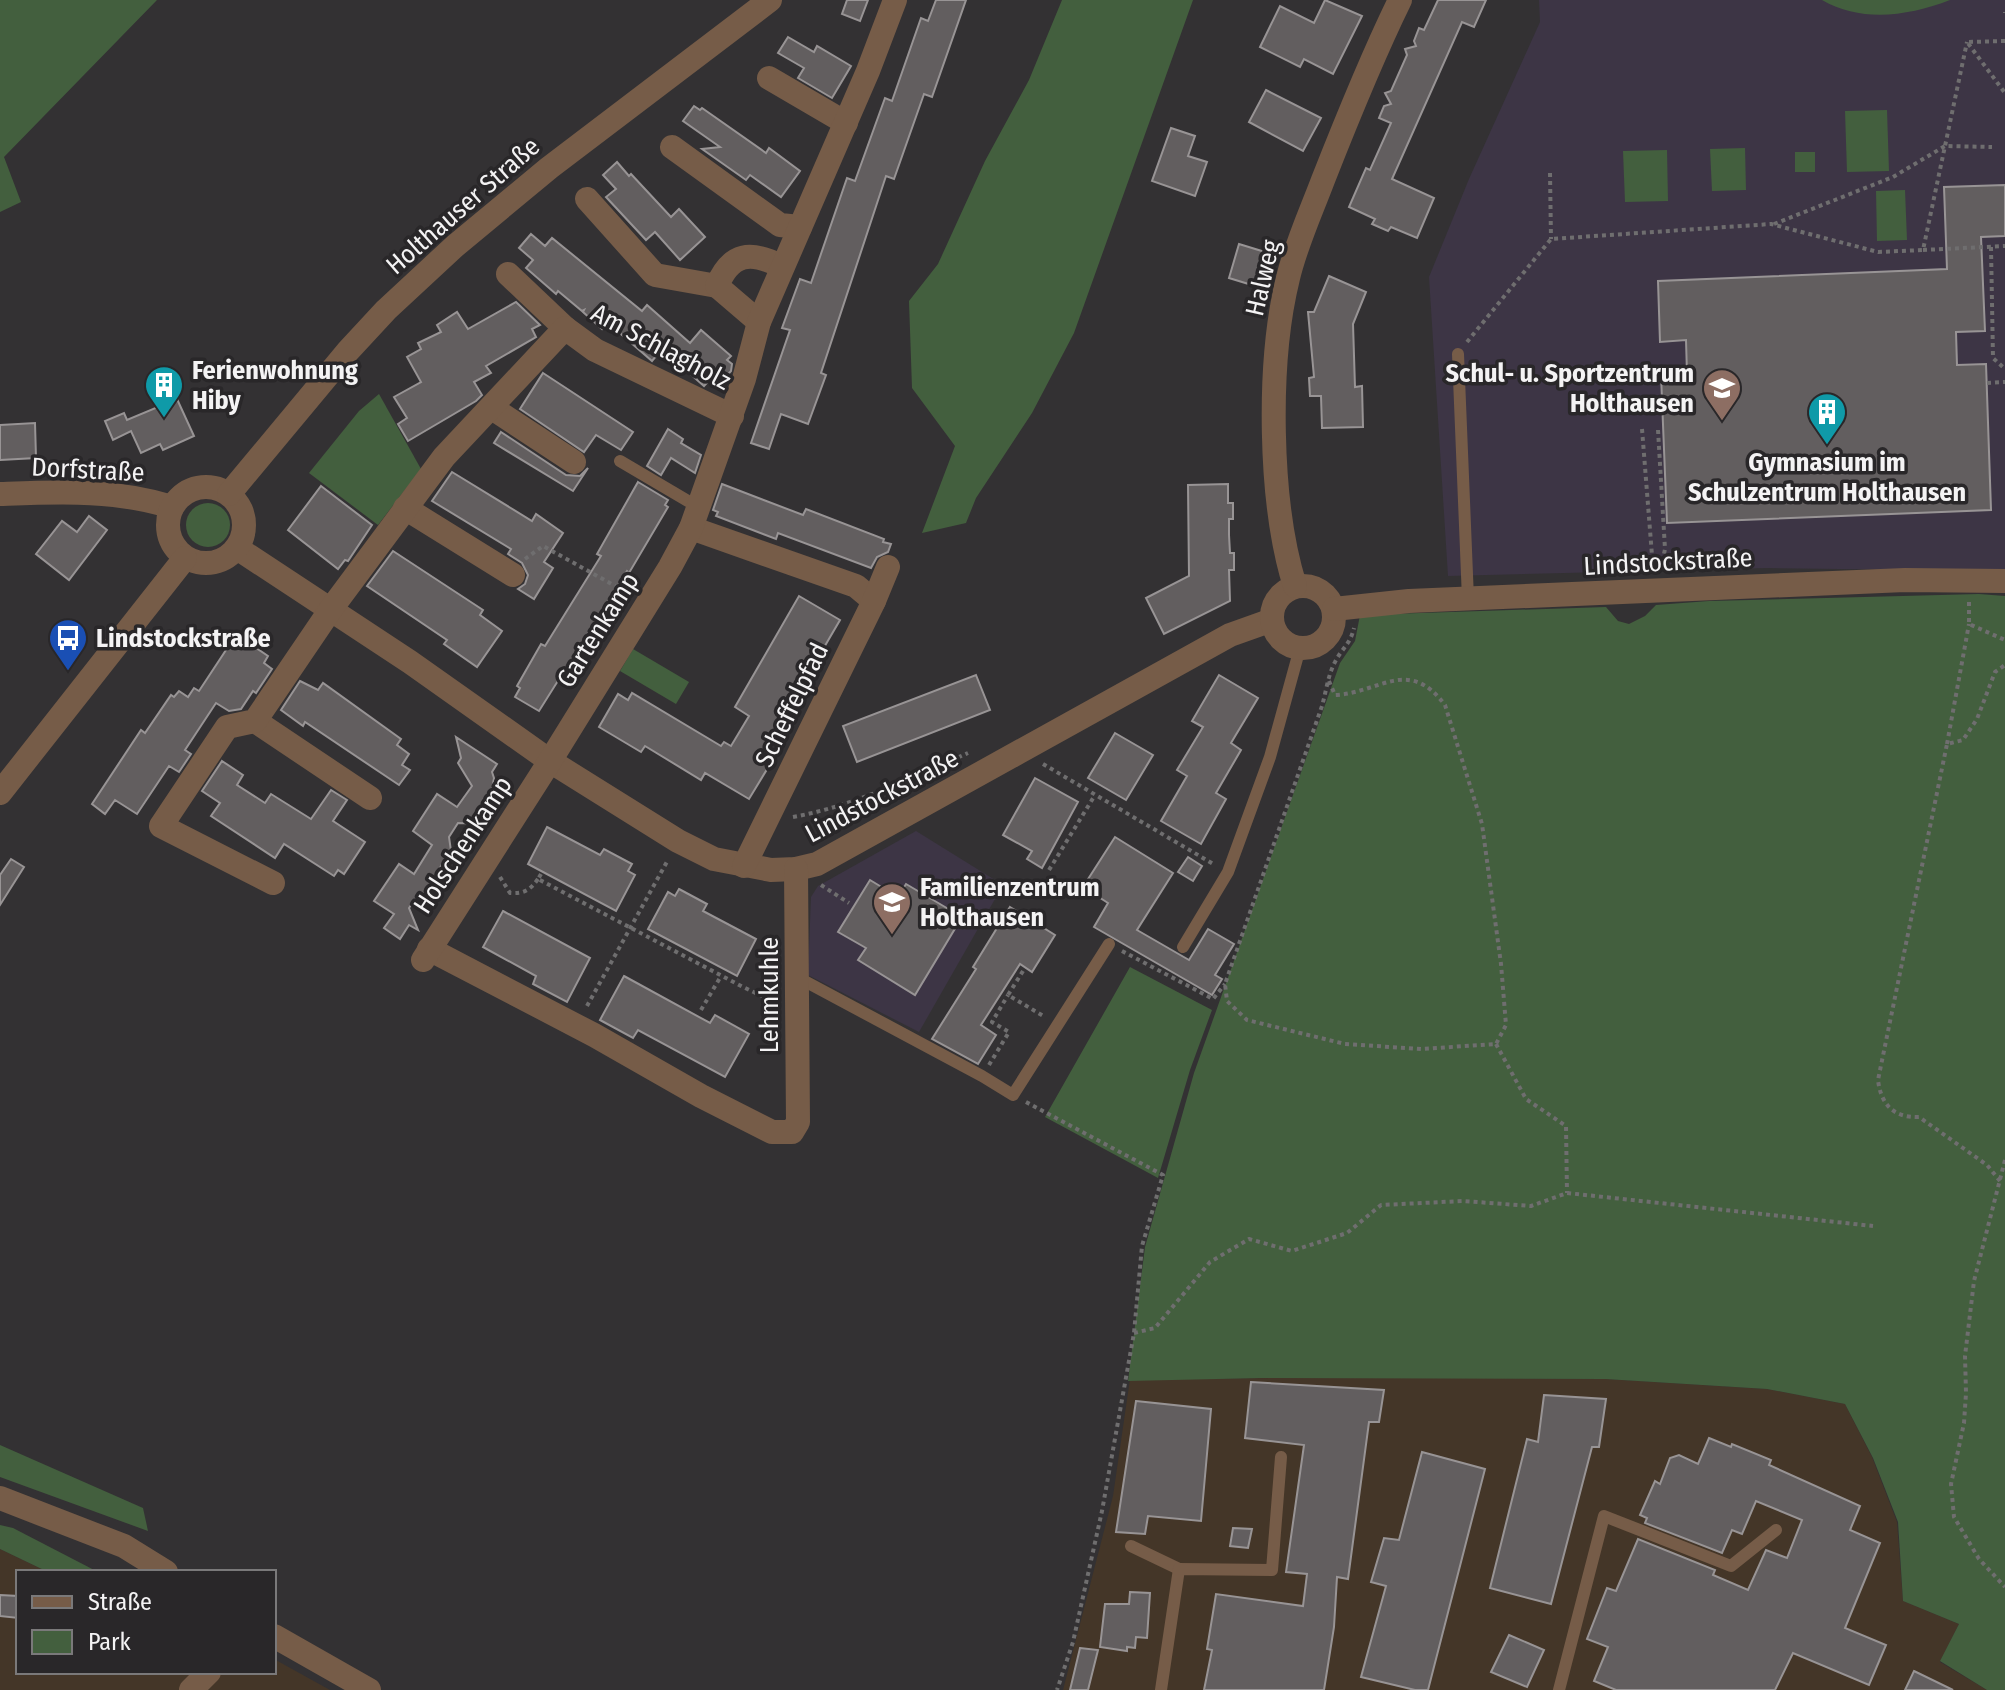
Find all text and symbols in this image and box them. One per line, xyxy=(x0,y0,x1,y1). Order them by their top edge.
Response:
street label: Holthauser Straße xyxy=(380,131,546,281)
street label: Halweg xyxy=(1239,236,1287,319)
street label: Am Schlagholz xyxy=(586,297,736,397)
place label: Ferienwohnung Hiby xyxy=(192,355,358,416)
place label: Schul- u. Sportzentrum Holthausen xyxy=(1446,358,1694,419)
building icon: Ferienwohnung Hiby xyxy=(143,364,185,419)
school or university icon: Schul- u. Sportzentrum Holthausen xyxy=(1701,367,1743,422)
building icon: Gymnasium im Schulzentrum Holthausen xyxy=(1806,391,1848,446)
place label: Gymnasium im Schulzentrum Holthausen xyxy=(1688,447,1966,508)
street label: Dorfstraße xyxy=(31,452,145,488)
street label: Lindstockstraße xyxy=(1583,542,1753,582)
street label: Gartenkamp xyxy=(550,567,646,693)
bus stop icon: Lindstockstraße xyxy=(47,617,89,672)
place label: Lindstockstraße xyxy=(96,623,271,654)
street label: Scheffelpfad xyxy=(749,638,835,772)
street label: Lindstockstraße xyxy=(800,743,964,849)
street label: Holschenkamp xyxy=(407,771,519,919)
place label: Familienzentrum Holthausen xyxy=(920,872,1099,933)
school or university icon: Familienzentrum Holthausen xyxy=(871,881,913,936)
street label: Lehmkuhle xyxy=(754,937,785,1053)
legend xyxy=(16,1570,276,1674)
text: Straße xyxy=(88,1588,152,1616)
text: Park xyxy=(88,1628,131,1656)

